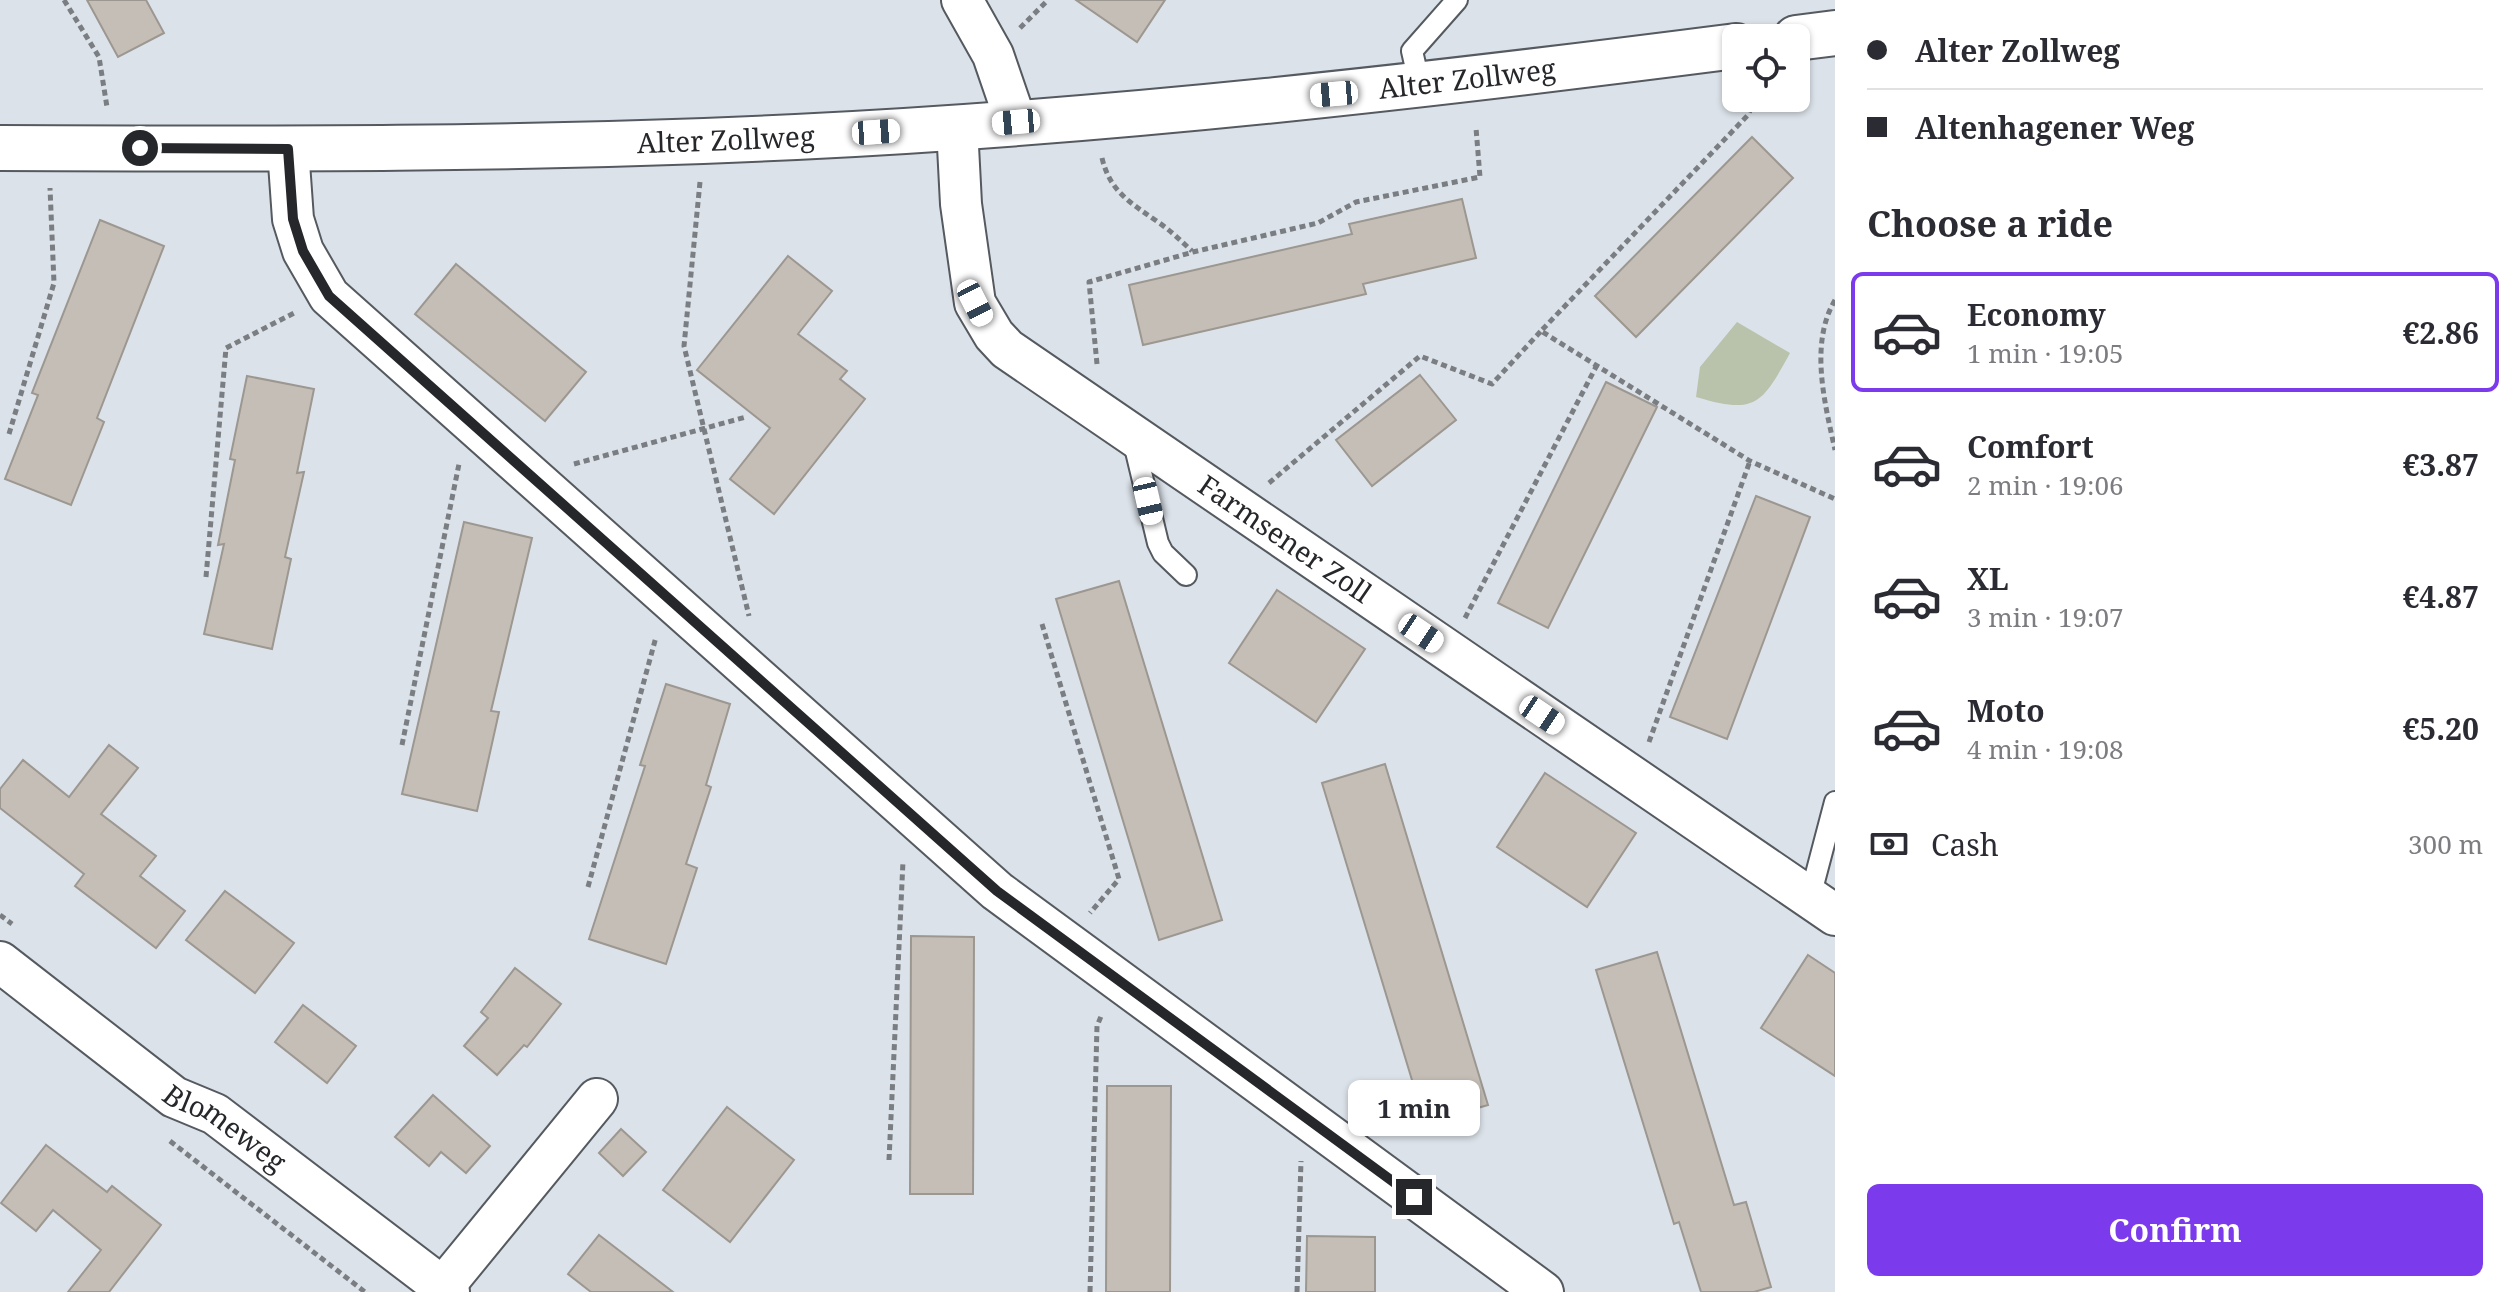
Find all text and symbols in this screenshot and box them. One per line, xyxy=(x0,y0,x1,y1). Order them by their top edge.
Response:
map controls xyxy=(1722,24,1810,112)
button: locate xyxy=(1722,24,1810,112)
text: Alter Zollweg xyxy=(1915,30,2120,71)
street label: Alter Zollweg xyxy=(1377,49,1558,107)
car xyxy=(1309,80,1359,108)
text: Altenhagener Weg xyxy=(1915,107,2194,148)
car xyxy=(991,108,1041,136)
street label: Alter Zollweg xyxy=(636,116,816,161)
car xyxy=(851,118,901,146)
route start xyxy=(122,130,158,166)
text: Choose a ride xyxy=(1867,199,2113,248)
car xyxy=(953,276,997,330)
text: Economy xyxy=(1967,294,2106,335)
icon: car xyxy=(1871,296,1943,368)
text: €2.86 xyxy=(2403,312,2479,353)
text: 1 min · 19:05 xyxy=(1967,335,2124,371)
text: Comfort xyxy=(1967,426,2094,467)
icon: car xyxy=(1871,428,1943,500)
text: €3.87 xyxy=(2403,444,2479,485)
street label: Farmsener Zoll xyxy=(1191,465,1380,611)
text: 2 min · 19:06 xyxy=(1967,467,2124,503)
car xyxy=(1131,475,1165,527)
text: XL xyxy=(1967,558,2009,599)
icon: car xyxy=(1871,560,1943,632)
text: €4.87 xyxy=(2403,576,2479,617)
text: 3 min · 19:07 xyxy=(1967,599,2124,635)
car xyxy=(1394,610,1448,656)
text: Moto xyxy=(1967,690,2045,731)
car xyxy=(1515,692,1569,738)
icon: car xyxy=(1871,692,1943,764)
text: €5.20 xyxy=(2403,708,2479,749)
text: 4 min · 19:08 xyxy=(1967,731,2124,767)
icon: cash xyxy=(1867,822,1911,866)
text: Cash xyxy=(1931,824,1999,865)
text: 300 m xyxy=(2408,826,2483,862)
street label: Blomeweg xyxy=(155,1075,295,1180)
callout: 1 min xyxy=(1348,1081,1480,1137)
text: 1 min xyxy=(1377,1090,1451,1126)
route end xyxy=(1396,1179,1432,1215)
button: Confirm xyxy=(1867,1184,2483,1276)

